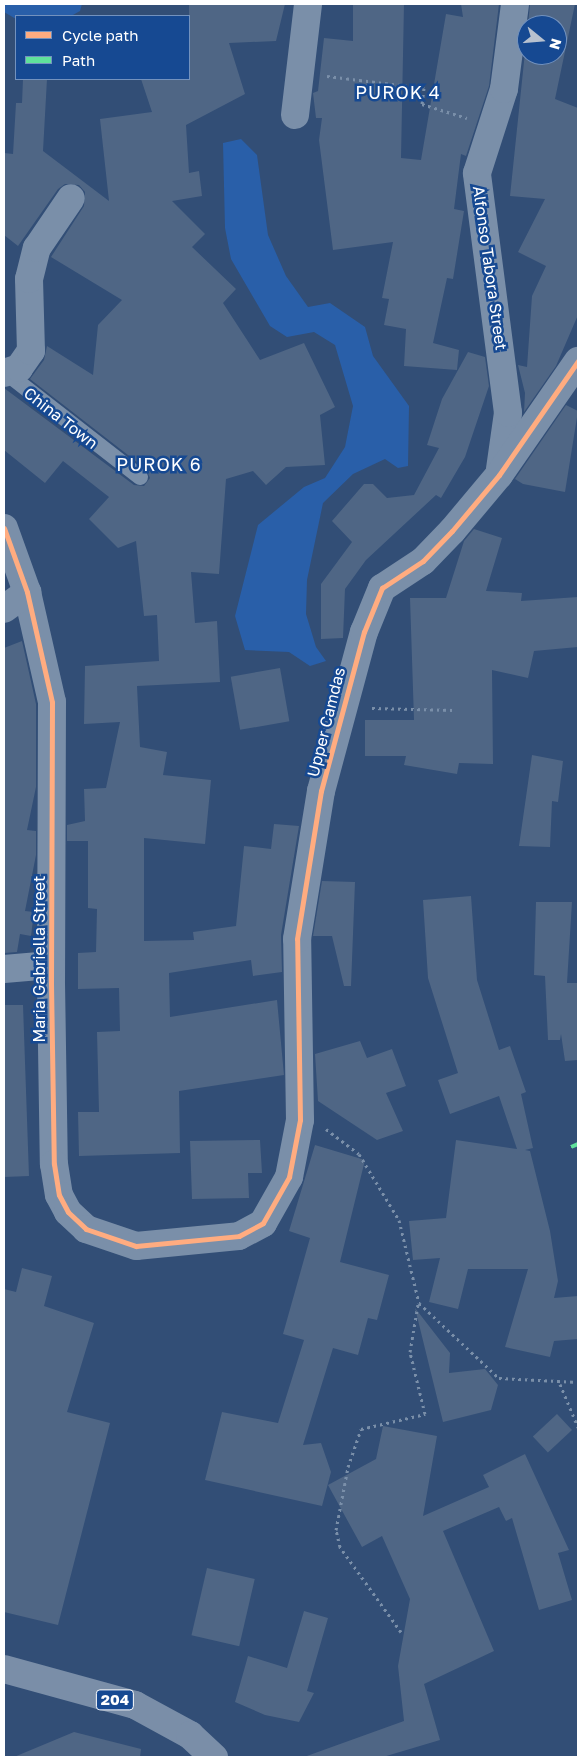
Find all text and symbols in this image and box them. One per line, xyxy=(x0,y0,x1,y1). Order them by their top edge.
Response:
legend xyxy=(15,15,190,80)
north arrow xyxy=(517,15,567,65)
text: Cycle path xyxy=(62,26,138,44)
text: N xyxy=(546,37,566,52)
text: Path xyxy=(62,51,95,69)
district label: PUROK 4 xyxy=(354,81,442,103)
street label: Alfonso Tabora Street xyxy=(469,185,511,351)
street label: China Town xyxy=(20,383,102,453)
district label: PUROK 6 xyxy=(115,453,203,475)
street label: Upper Camdas xyxy=(303,665,349,779)
street label: Maria Gabriella Street xyxy=(29,876,49,1042)
road number: 204 xyxy=(95,1688,135,1712)

